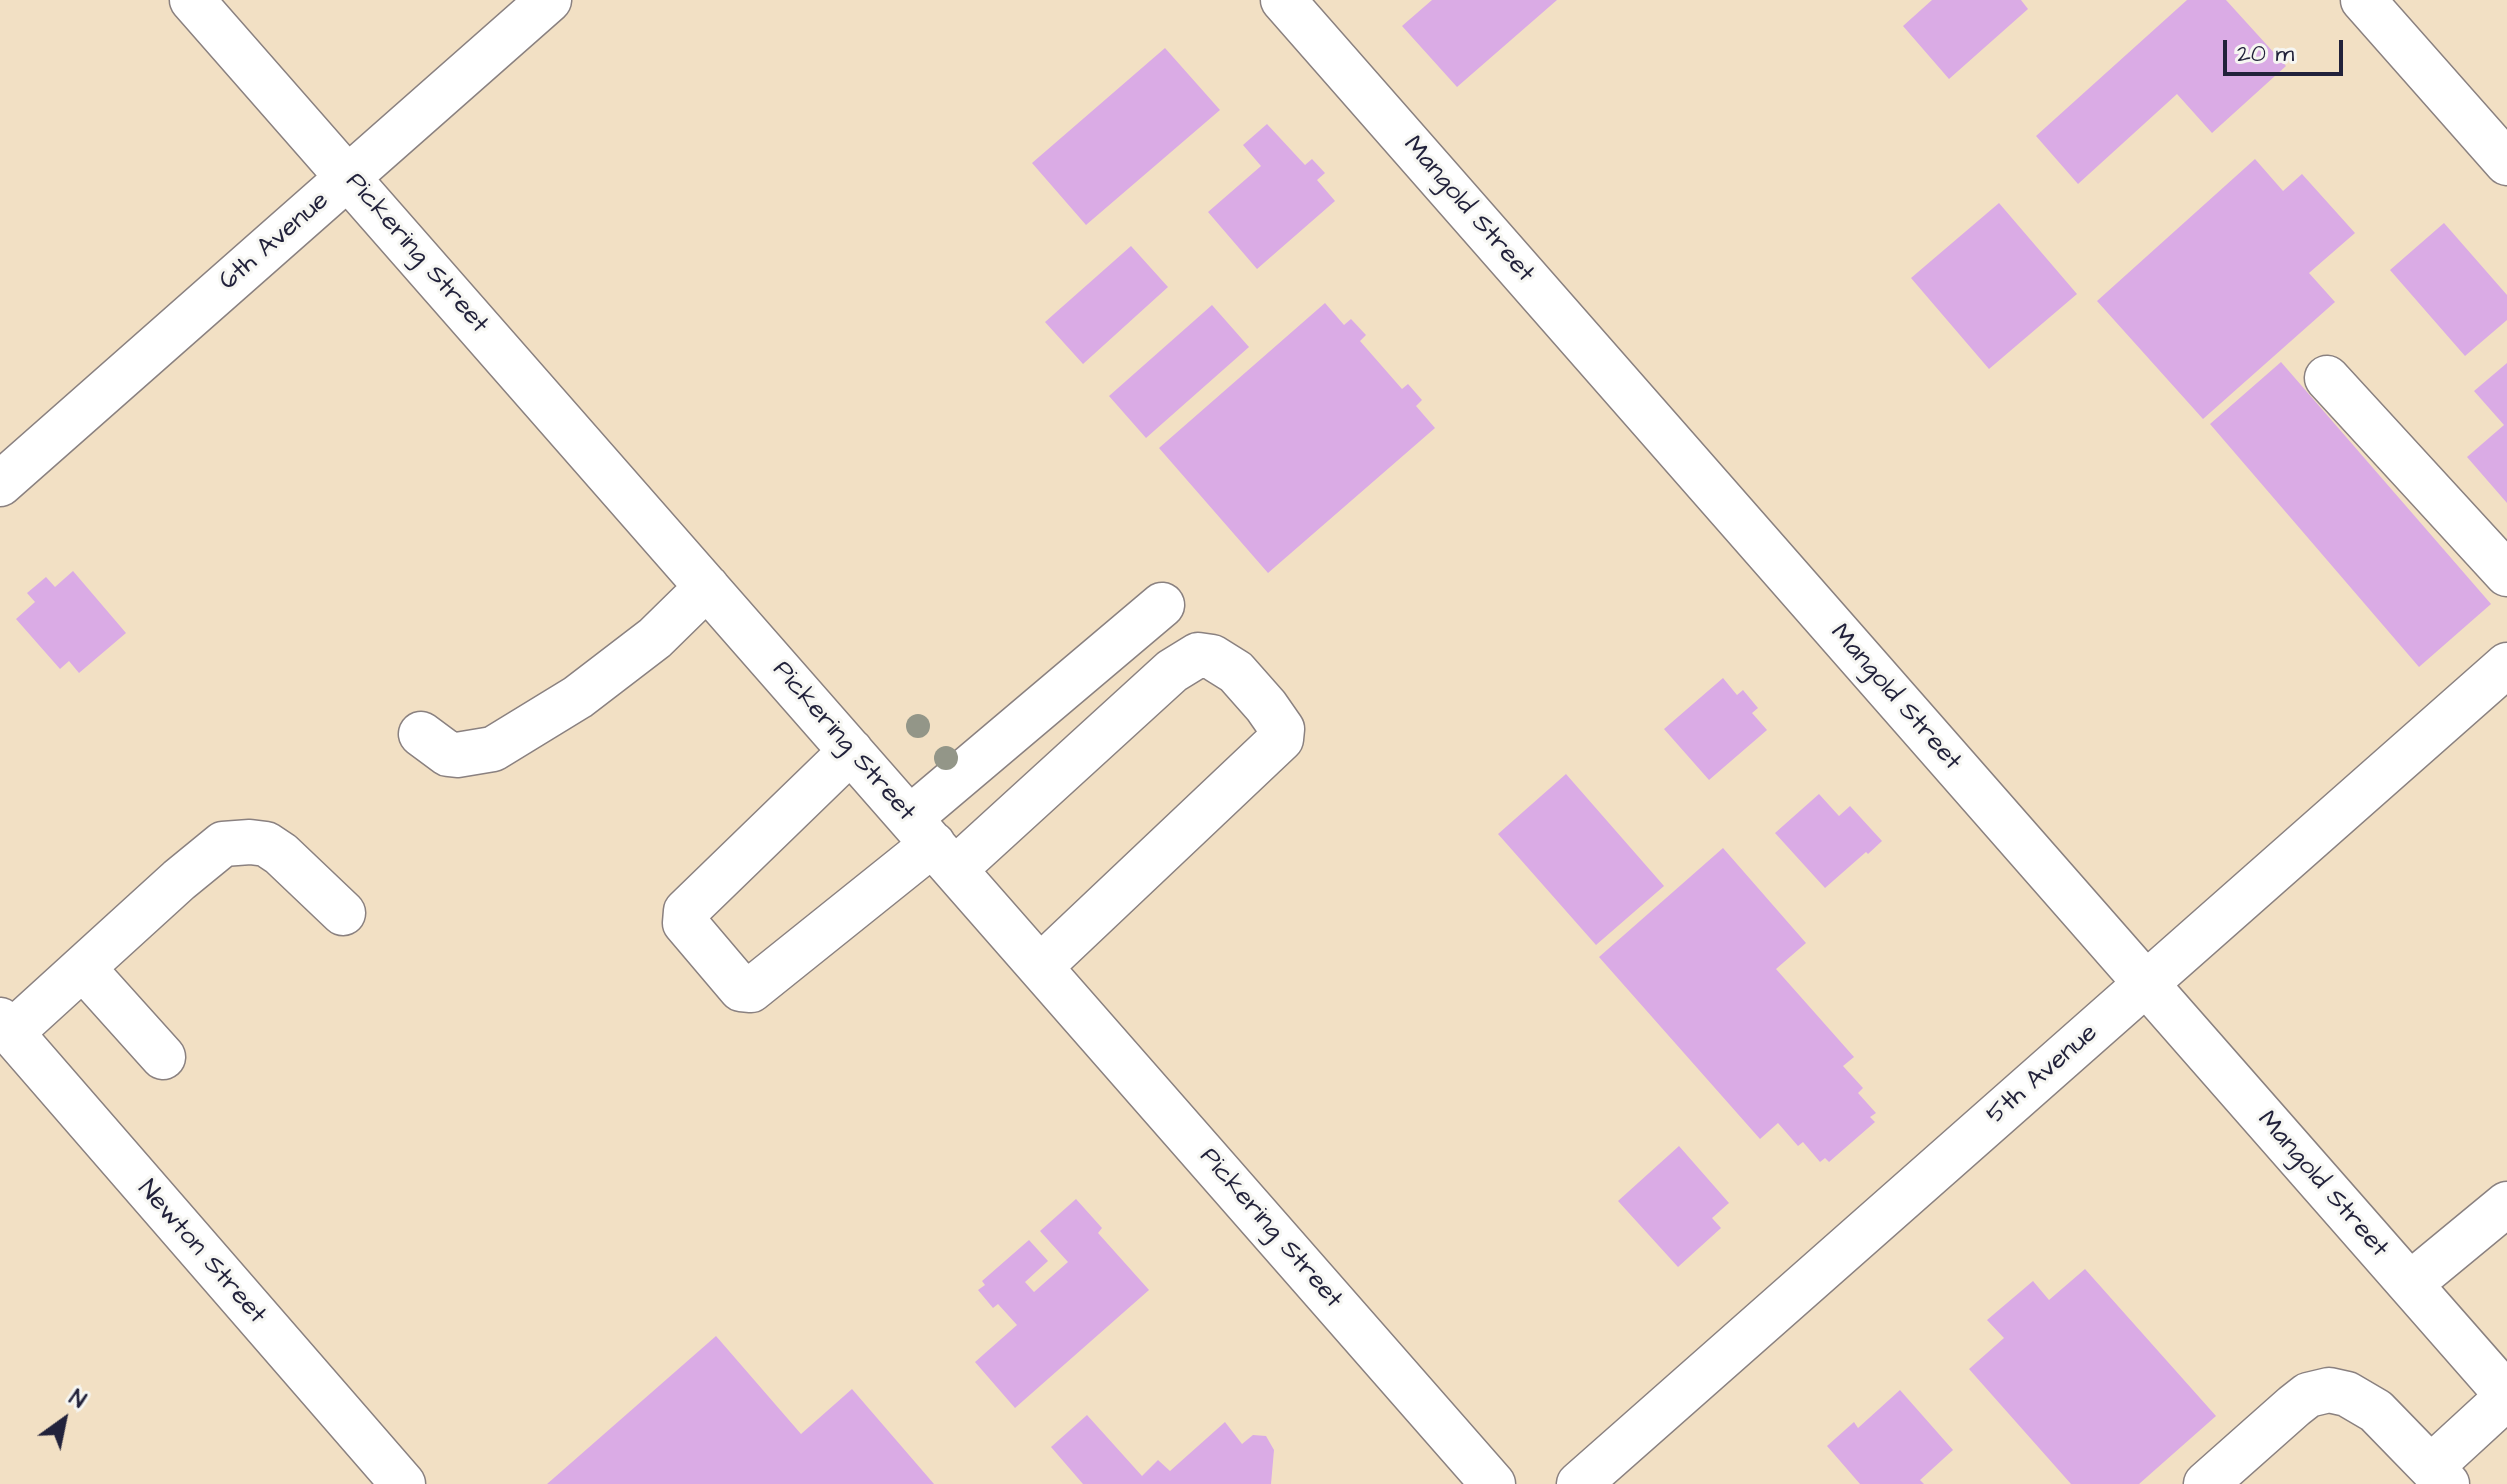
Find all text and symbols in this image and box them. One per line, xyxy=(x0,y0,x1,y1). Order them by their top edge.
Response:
scale bar xyxy=(2227,24,2347,74)
text: 20 m xyxy=(2237,37,2294,71)
street label: Mangold Street xyxy=(1396,130,1540,290)
street label: Pickering Street xyxy=(338,167,494,341)
street label: 6th Avenue xyxy=(214,186,336,298)
street label: Mangold Street xyxy=(1823,618,1967,778)
street label: Pickering Street xyxy=(765,655,921,829)
street label: 5th Avenue xyxy=(1981,1018,2105,1132)
street label: Mangold Street xyxy=(2250,1105,2394,1265)
street label: Pickering Street xyxy=(1192,1142,1348,1316)
street label: Newton Street xyxy=(130,1175,272,1331)
north arrow xyxy=(24,1380,104,1460)
text: N xyxy=(63,1383,92,1416)

